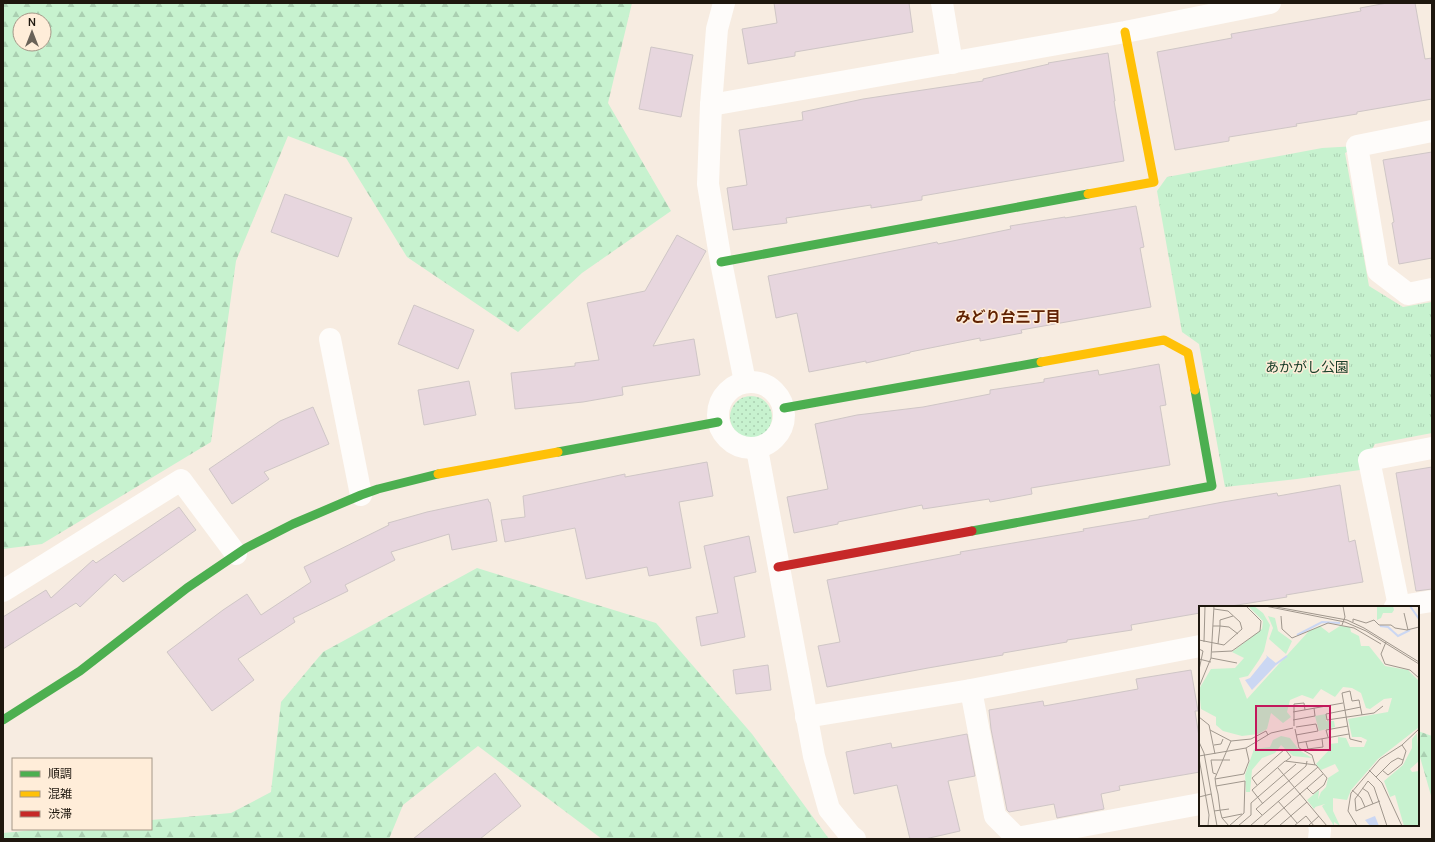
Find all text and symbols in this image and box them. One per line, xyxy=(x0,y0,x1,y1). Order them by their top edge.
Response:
north arrow xyxy=(12,12,52,52)
text: N xyxy=(28,14,36,29)
district label: みどり台三丁目 xyxy=(955,306,1061,327)
park label: あかがし公園 xyxy=(1265,357,1349,376)
inset map xyxy=(1199,606,1419,826)
legend xyxy=(12,758,152,830)
text: 順調 xyxy=(48,765,72,782)
text: 混雑 xyxy=(48,785,72,802)
text: 渋滞 xyxy=(48,805,72,822)

